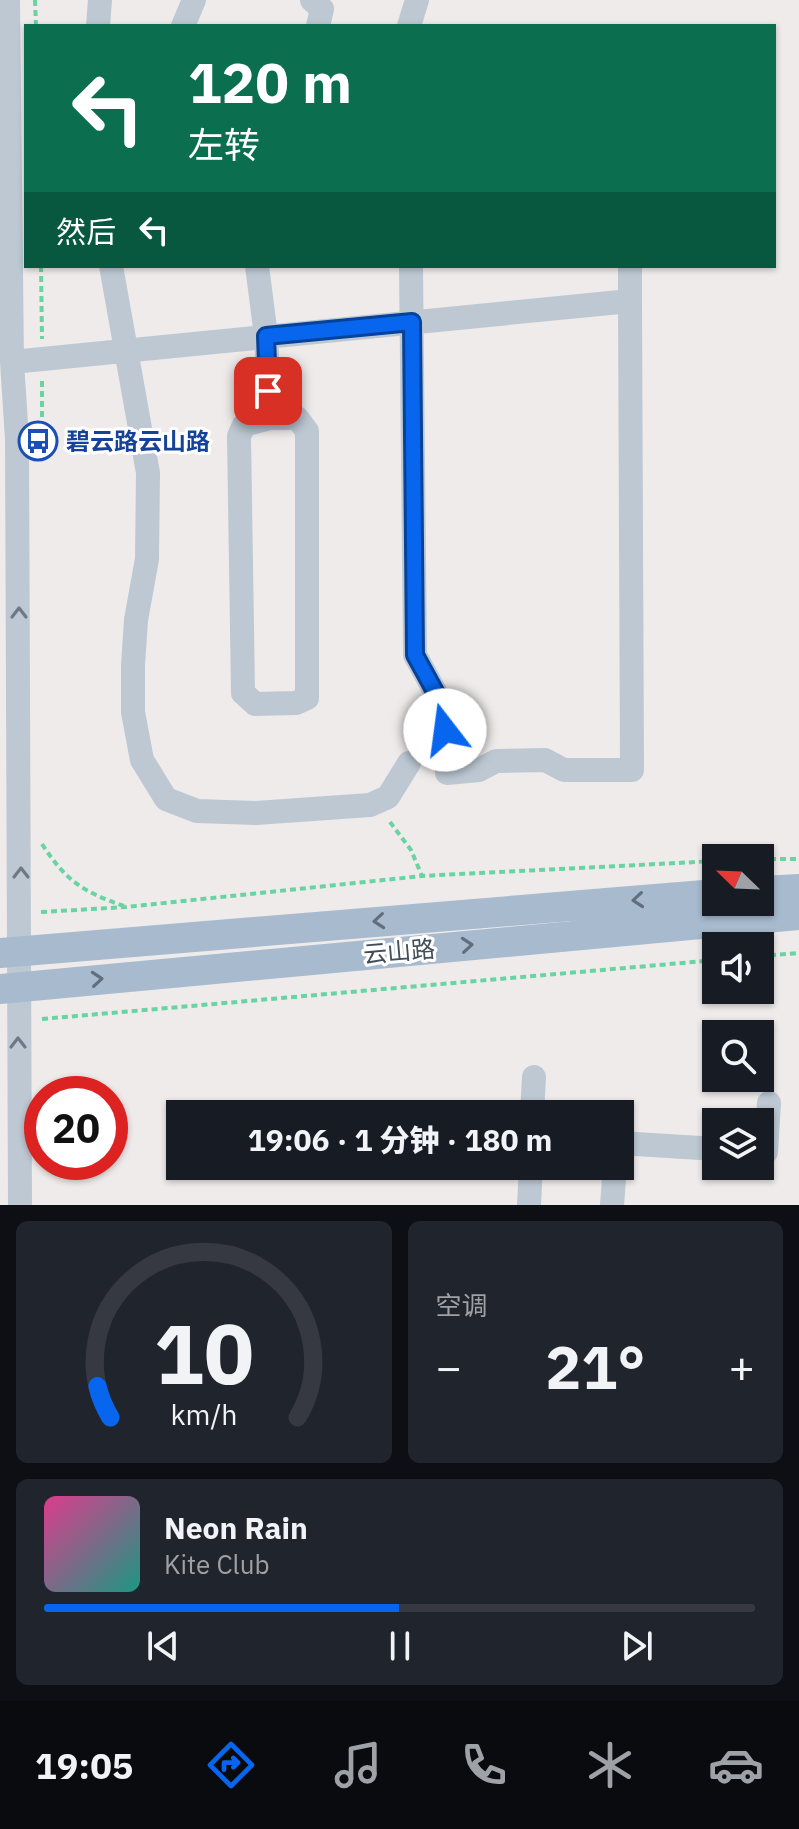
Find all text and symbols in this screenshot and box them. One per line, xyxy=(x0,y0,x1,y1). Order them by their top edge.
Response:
text: 120 m xyxy=(188,46,352,118)
icon: left xyxy=(56,56,160,160)
text: 左转 xyxy=(188,121,260,168)
icon: left xyxy=(132,208,176,252)
text: 然后 xyxy=(56,212,116,251)
pin xyxy=(234,357,302,425)
icon: arrive xyxy=(246,369,290,413)
bus stop icon: 碧云路云山路 xyxy=(17,420,59,462)
place label: 碧云路云山路 xyxy=(66,425,210,457)
one-way arrow xyxy=(10,606,27,619)
position arrow xyxy=(403,688,487,772)
north arrow xyxy=(702,844,774,916)
map controls xyxy=(702,844,774,1180)
one-way arrow xyxy=(12,866,29,879)
one-way arrow xyxy=(631,892,644,909)
one-way arrow xyxy=(372,912,385,929)
street label: 云山路 xyxy=(362,932,436,970)
button: sound xyxy=(702,932,774,1004)
one-way arrow xyxy=(461,936,474,953)
one-way arrow xyxy=(91,971,104,988)
button: search xyxy=(702,1020,774,1092)
one-way arrow xyxy=(9,1036,27,1049)
speed limit sign: 20 xyxy=(24,1076,128,1180)
button: layers xyxy=(702,1108,774,1180)
text: 19:06 · 1 分钟 · 180 m xyxy=(248,1120,552,1159)
text: 空调 xyxy=(436,1288,488,1322)
text: 10 xyxy=(154,1299,254,1407)
text: 21° xyxy=(545,1327,645,1406)
text: − xyxy=(436,1338,462,1395)
text: + xyxy=(729,1338,755,1395)
text: km/h xyxy=(170,1396,237,1433)
text: Neon Rain xyxy=(164,1508,308,1547)
text: Kite Club xyxy=(164,1547,269,1581)
icon: previous xyxy=(141,1624,185,1668)
icon: pause xyxy=(378,1624,422,1668)
icon: next xyxy=(615,1624,659,1668)
icon: directions xyxy=(203,1737,259,1793)
icon: music xyxy=(330,1737,386,1793)
icon: phone xyxy=(456,1737,512,1793)
icon: climate xyxy=(582,1737,638,1793)
icon: car xyxy=(708,1737,764,1793)
text: 19:05 xyxy=(35,1742,133,1789)

